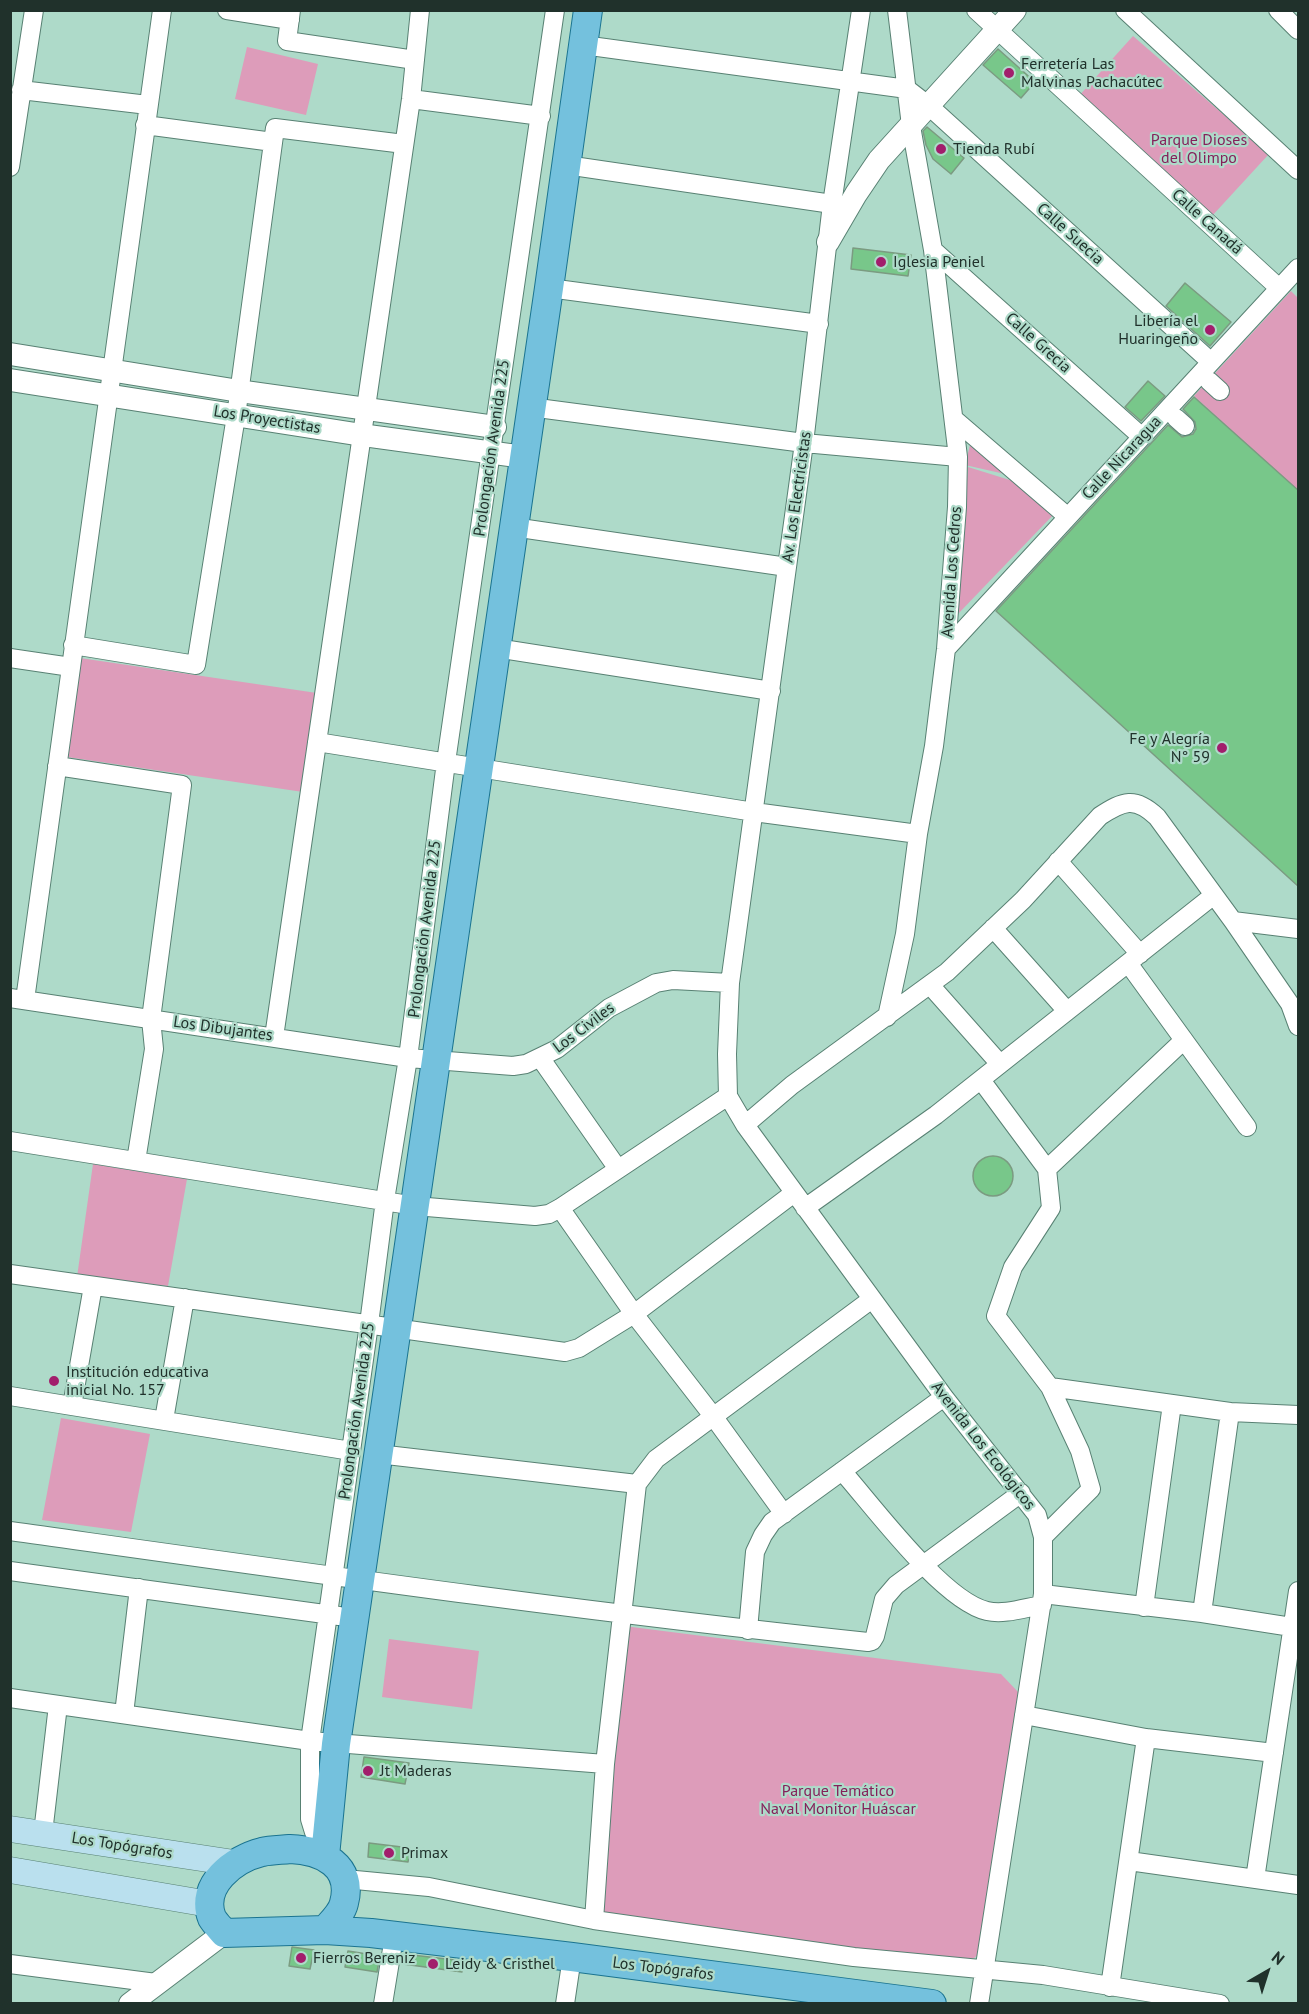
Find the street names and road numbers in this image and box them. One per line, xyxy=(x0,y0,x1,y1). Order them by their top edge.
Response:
street label: Calle Canadá xyxy=(1168,185,1246,259)
street label: Calle Suecia xyxy=(1033,199,1107,269)
street label: Calle Grecia xyxy=(1001,309,1075,377)
street label: Prolongación Avenida 225 xyxy=(470,358,514,538)
street label: Los Proyectistas xyxy=(212,402,322,438)
street label: Calle Nicaragua xyxy=(1078,412,1166,504)
street label: Av. Los Electricistas xyxy=(778,430,816,564)
street label: Avenida Los Cedros xyxy=(938,506,966,638)
street label: Prolongación Avenida 225 xyxy=(405,839,445,1019)
street label: Los Civiles xyxy=(550,999,618,1057)
street label: Los Dibujantes xyxy=(172,1013,274,1045)
street label: Prolongación Avenida 225 xyxy=(335,1321,379,1501)
street label: Avenida Los Ecológicos xyxy=(927,1378,1039,1514)
street label: Los Topógrafos xyxy=(70,1829,174,1863)
street label: Los Topógrafos xyxy=(611,1953,715,1985)

